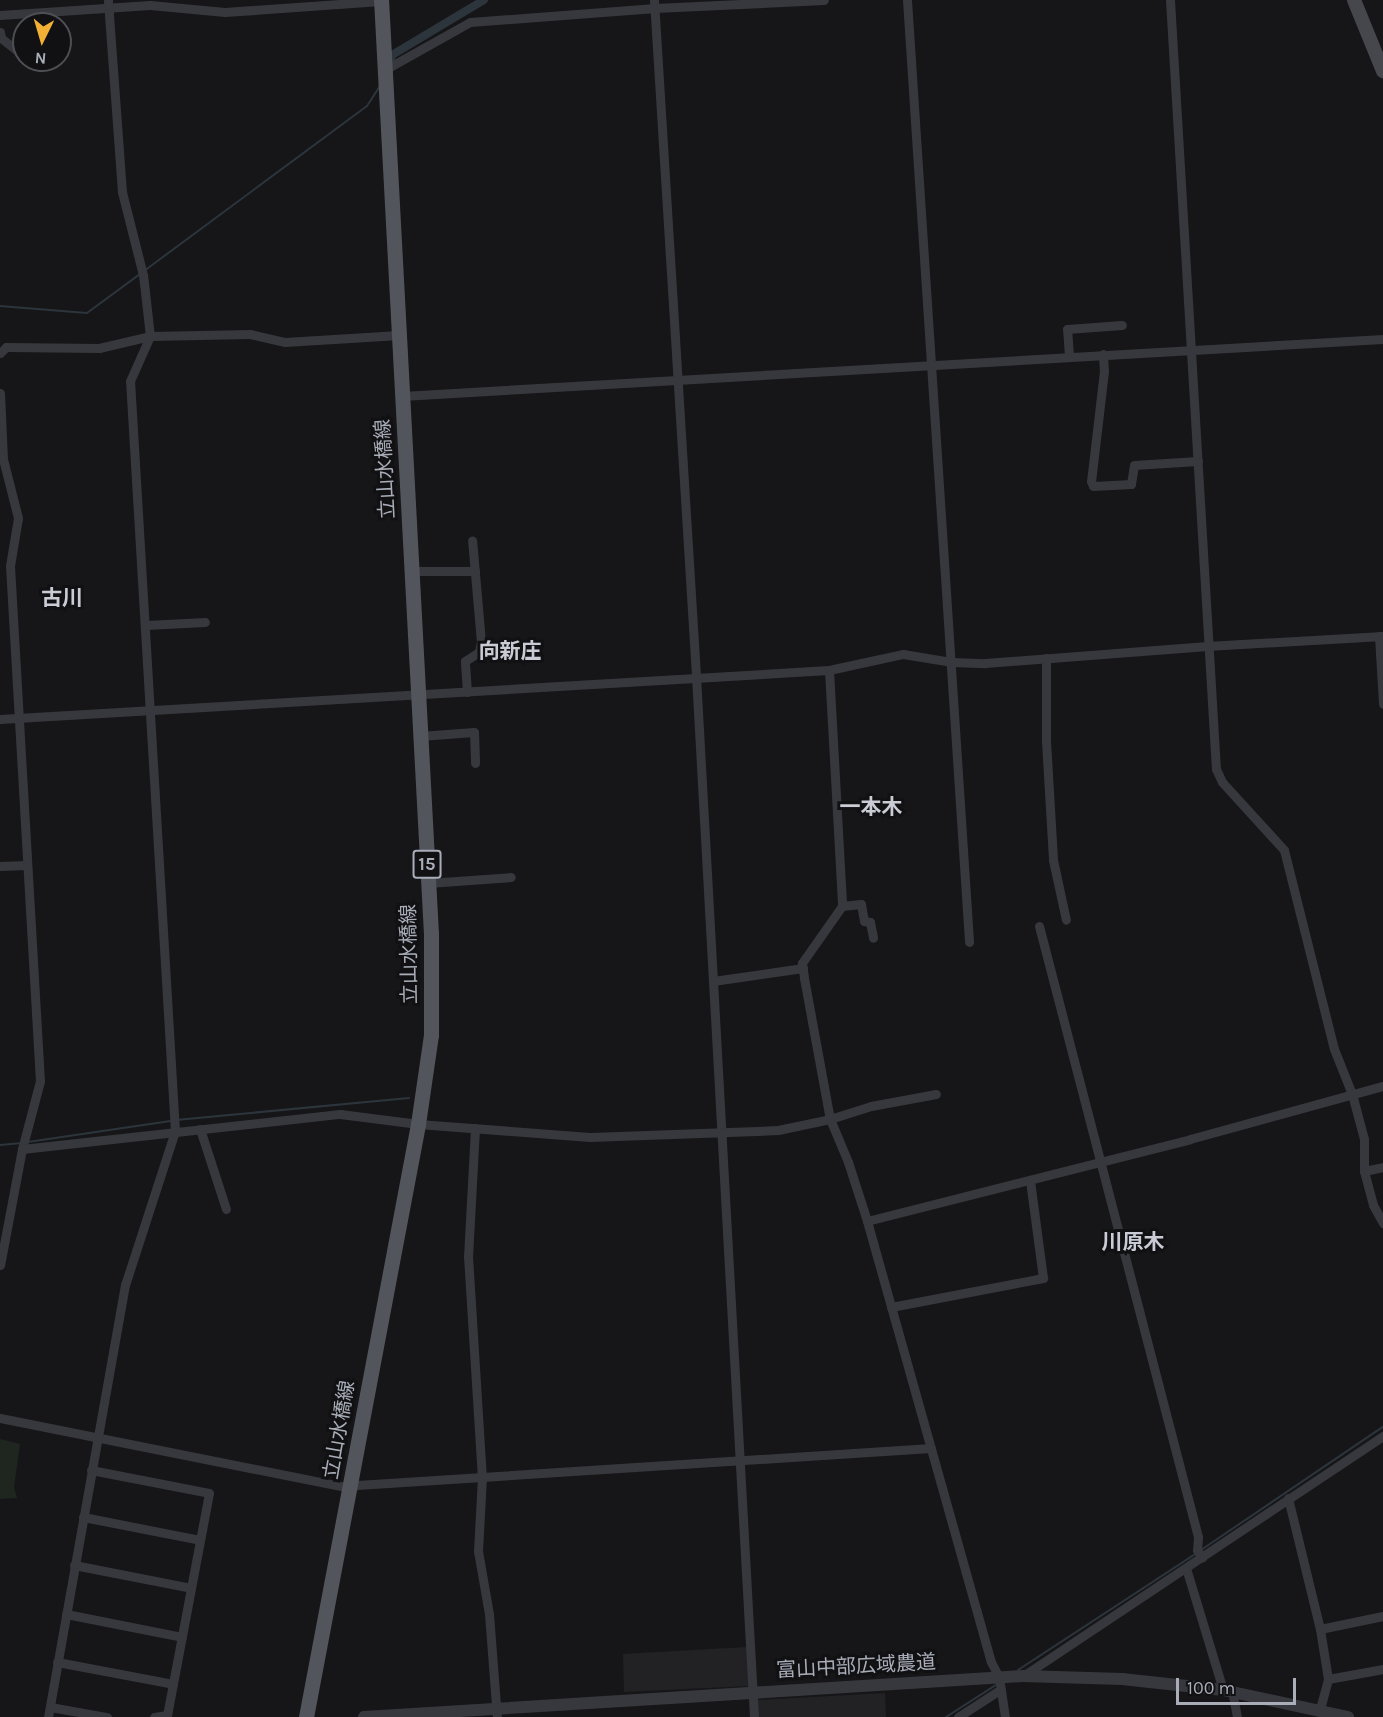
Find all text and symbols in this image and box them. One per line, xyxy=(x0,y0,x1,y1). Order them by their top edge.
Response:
north arrow xyxy=(12,12,72,72)
text: N xyxy=(34,48,47,68)
street label: 立山水橋線 xyxy=(370,418,400,520)
district label: 古川 xyxy=(41,585,83,611)
district label: 向新庄 xyxy=(479,638,541,664)
district label: 一本木 xyxy=(840,794,902,820)
road number: 15 xyxy=(412,849,442,879)
street label: 立山水橋線 xyxy=(396,904,422,1004)
district label: 川原木 xyxy=(1102,1229,1164,1255)
street label: 立山水橋線 xyxy=(318,1379,360,1481)
street label: 富山中部広域農道 xyxy=(775,1650,937,1682)
scale bar xyxy=(1179,1666,1299,1704)
text: 100 m xyxy=(1187,1677,1235,1699)

